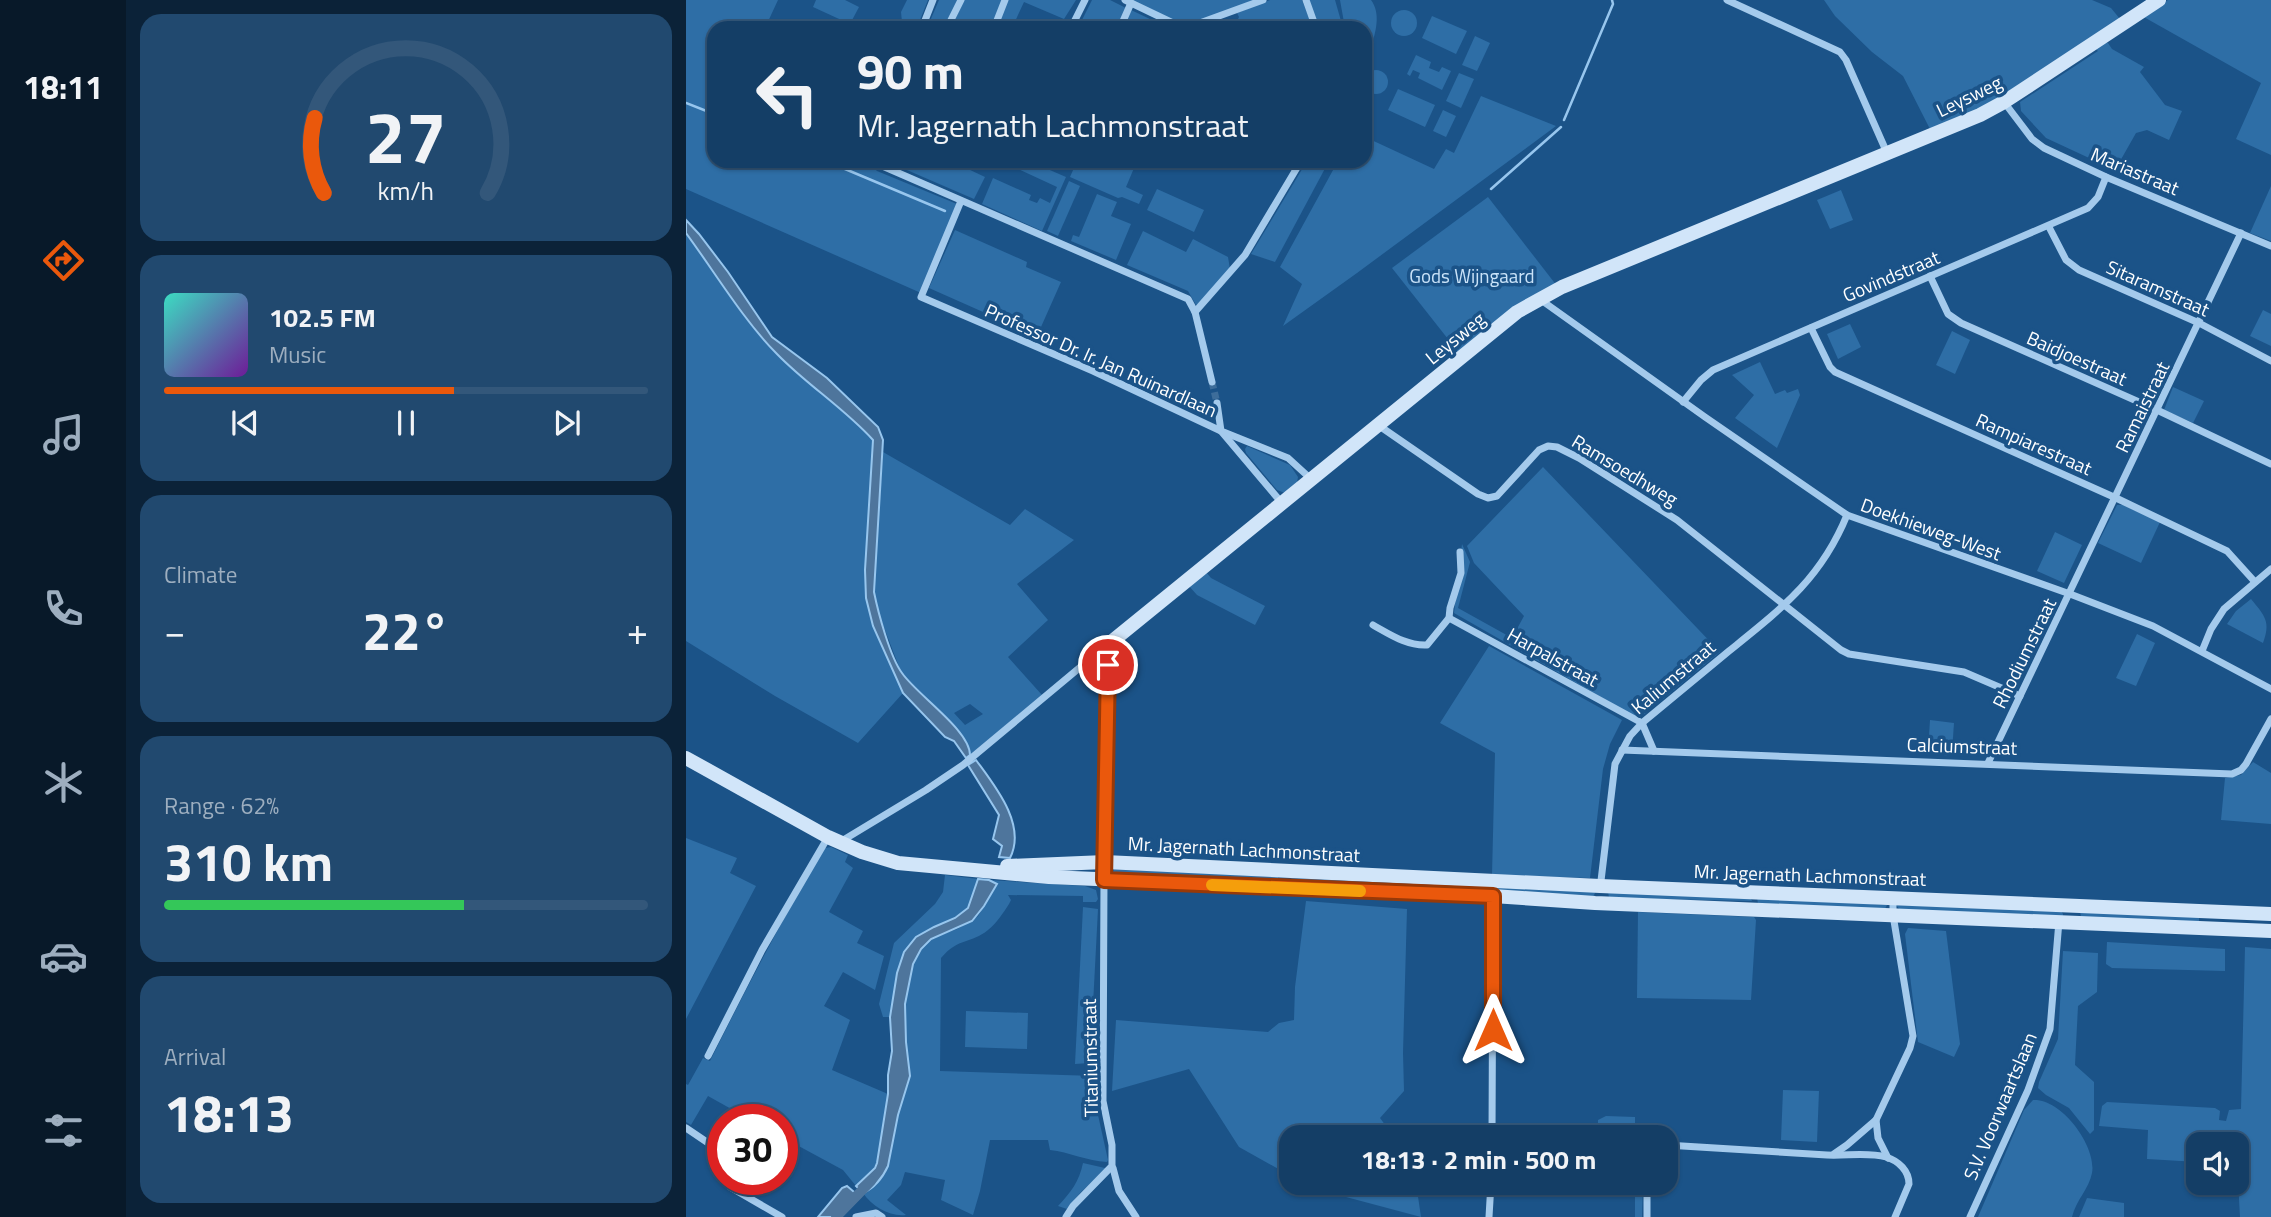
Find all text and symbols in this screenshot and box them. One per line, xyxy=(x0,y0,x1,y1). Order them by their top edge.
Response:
text: 90 m xyxy=(857,33,964,108)
icon: left xyxy=(742,49,833,140)
text: 18:11 xyxy=(23,63,103,111)
street label: Leysweg xyxy=(1931,67,2007,124)
text: 27 xyxy=(365,82,447,192)
text: Mr. Jagernath Lachmonstraat xyxy=(857,101,1249,149)
street label: Mariastraat xyxy=(2086,139,2184,202)
text: km/h xyxy=(378,172,434,210)
icon: directions xyxy=(39,236,88,285)
street label: Govindstraat xyxy=(1838,242,1944,309)
street label: Sitaramstraat xyxy=(2102,252,2215,323)
park label: Gods Wijngaard xyxy=(1409,261,1535,290)
street label: Professor Dr. Ir. Jan Ruinardlaan xyxy=(980,295,1222,424)
text: 102.5 FM xyxy=(269,298,376,337)
street label: Leysweg xyxy=(1418,304,1491,371)
street label: Baidjoestraat xyxy=(2022,323,2132,393)
text: Music xyxy=(269,337,326,372)
street label: Ramaistraat xyxy=(2107,356,2176,457)
icon: previous xyxy=(226,404,264,442)
icon: pause xyxy=(387,404,425,442)
icon: next xyxy=(548,404,586,442)
street label: Rampiarestraat xyxy=(1971,405,2097,482)
icon: music xyxy=(39,410,88,459)
street label: Ramsoedhweg xyxy=(1567,426,1684,513)
street label: Doekhieweg-West xyxy=(1857,490,2006,568)
text: Climate xyxy=(164,557,237,592)
icon: phone xyxy=(39,584,88,633)
text: 22° xyxy=(362,591,450,670)
street label: Rhodiumstraat xyxy=(1984,592,2063,713)
text: − xyxy=(164,602,185,660)
text: + xyxy=(627,602,648,660)
street label: Harpalstraat xyxy=(1502,619,1605,694)
street label: Kaliumstraat xyxy=(1624,632,1722,721)
pin xyxy=(1078,635,1138,695)
icon: arrive xyxy=(1089,646,1127,684)
street label: Calciumstraat xyxy=(1906,729,2018,762)
icon: climate xyxy=(39,758,88,807)
text: Range · 62% xyxy=(164,788,279,823)
text: 310 km xyxy=(164,822,333,901)
street label: Mr. Jagernath Lachmonstraat xyxy=(1127,828,1361,869)
street label: Mr. Jagernath Lachmonstraat xyxy=(1693,856,1927,893)
icon: car xyxy=(39,932,88,981)
position arrow xyxy=(1456,993,1530,1067)
street label: Titaniumstraat xyxy=(1074,998,1105,1117)
street label: S.V. Voorwaartslaan xyxy=(1955,1027,2044,1184)
text: Arrival xyxy=(164,1039,226,1074)
text: 18:13 xyxy=(164,1073,294,1152)
speed limit sign: 30 xyxy=(707,1104,798,1195)
icon: filters xyxy=(39,1106,88,1155)
map controls xyxy=(2186,1132,2249,1195)
button: sound xyxy=(2186,1132,2249,1195)
text: 18:13 · 2 min · 500 m xyxy=(1361,1140,1596,1179)

